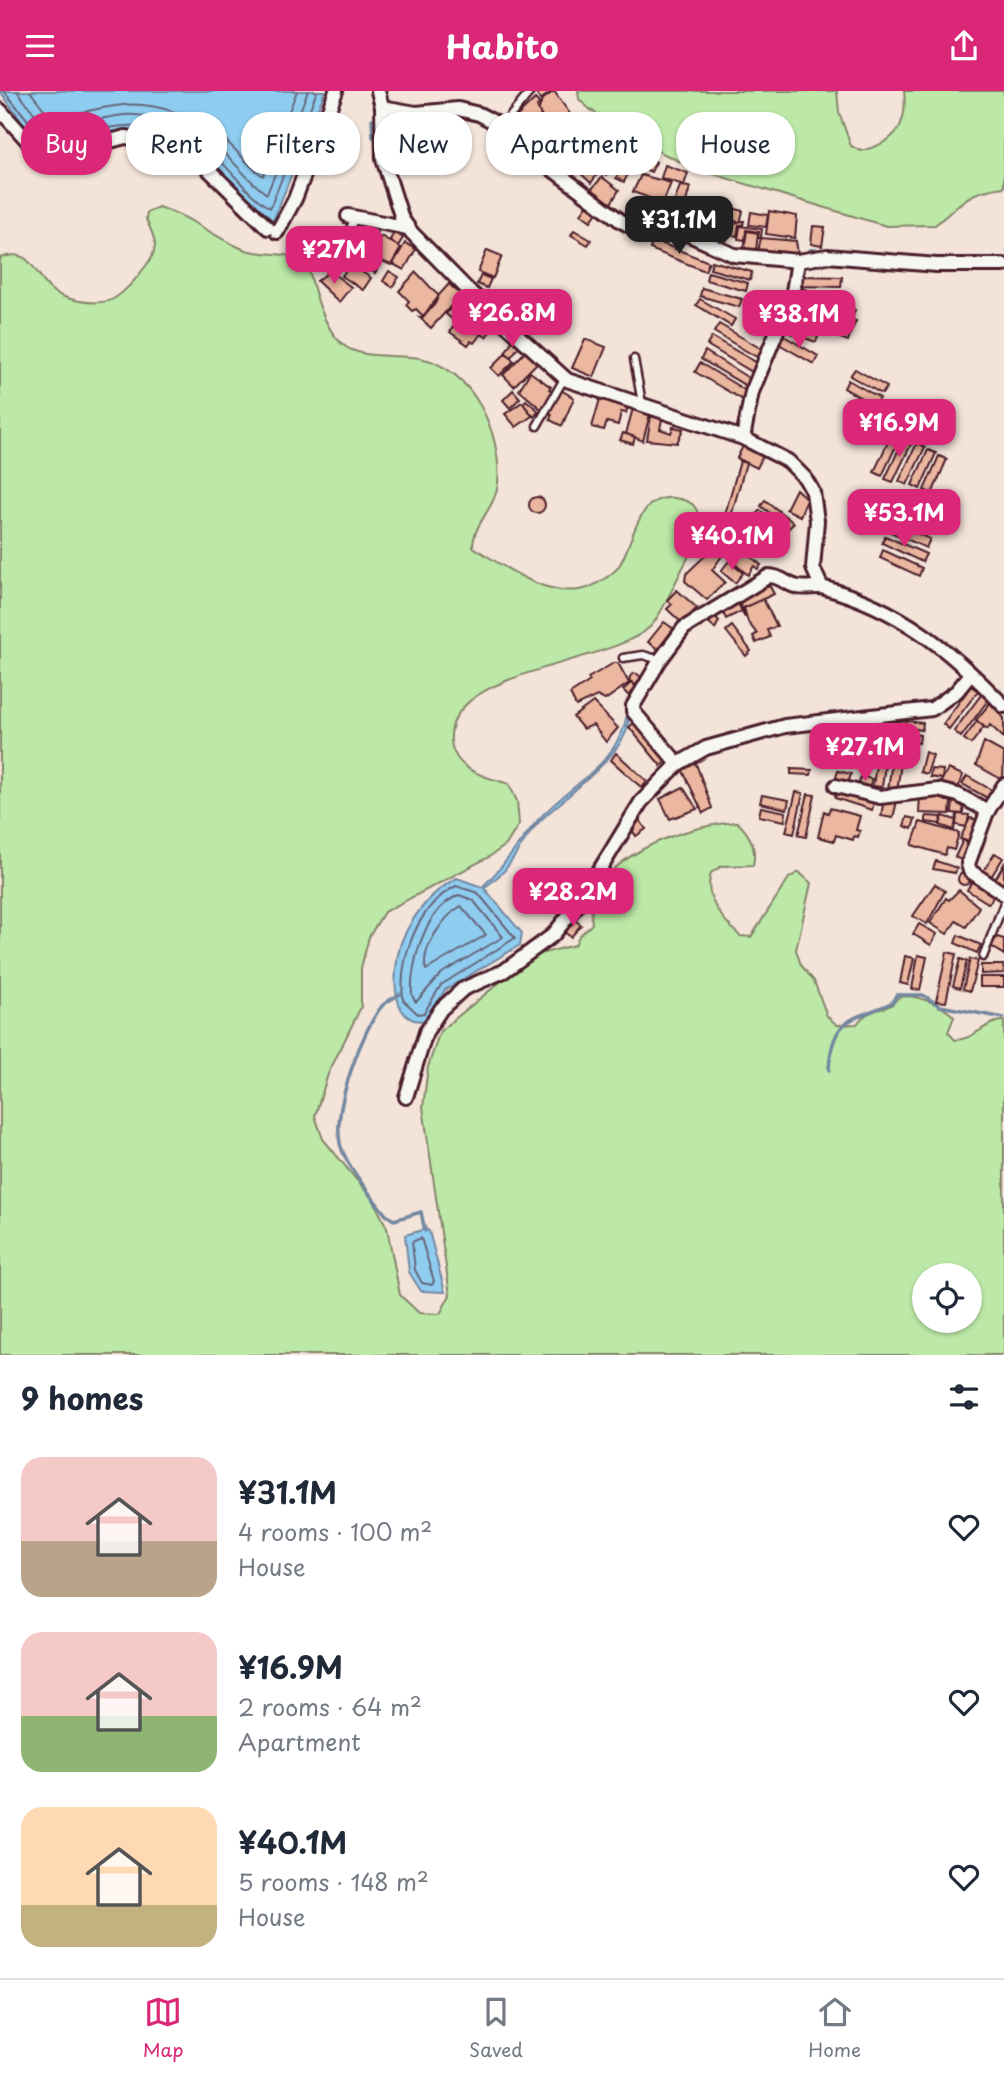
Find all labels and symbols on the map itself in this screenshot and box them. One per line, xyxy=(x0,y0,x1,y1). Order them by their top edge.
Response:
pin: ¥31.1M xyxy=(622,197,736,256)
pin: ¥27M xyxy=(293,227,375,286)
pin: ¥26.8M xyxy=(455,289,569,349)
pin: ¥38.1M xyxy=(742,291,856,350)
pin: ¥16.9M xyxy=(842,399,956,459)
pin: ¥53.1M xyxy=(847,489,961,549)
pin: ¥40.1M xyxy=(675,512,789,572)
pin: ¥27.1M xyxy=(808,723,922,783)
pin: ¥28.2M xyxy=(516,869,630,928)

